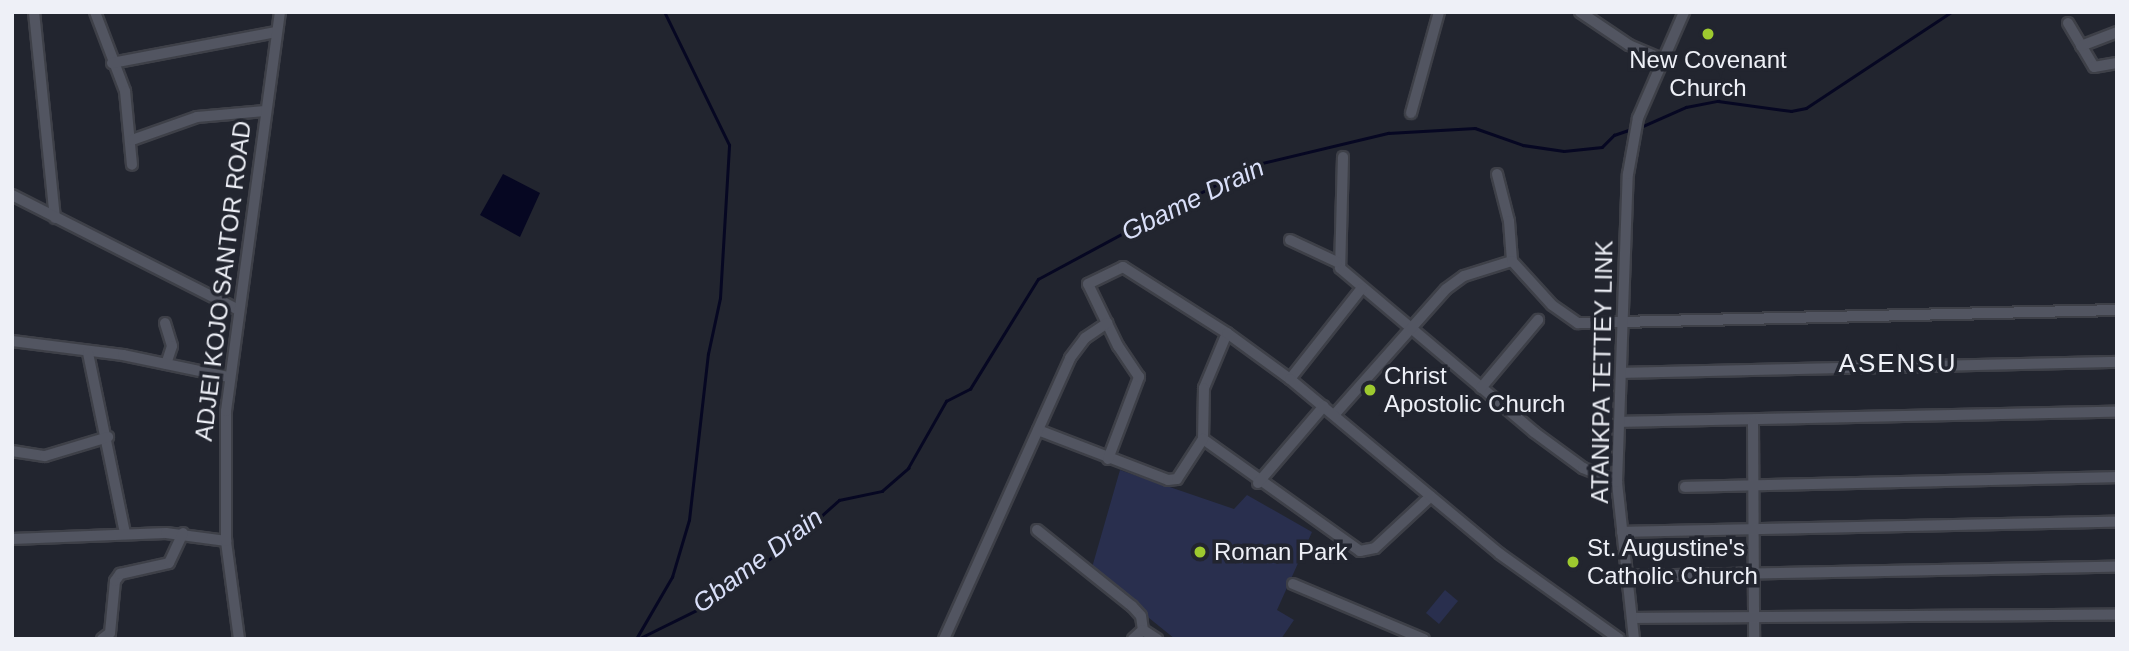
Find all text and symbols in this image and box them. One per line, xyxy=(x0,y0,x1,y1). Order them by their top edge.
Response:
marker: New Covenant Church xyxy=(1700,26,1716,42)
place label: New Covenant Church xyxy=(1629,46,1787,102)
street label: ADJEI KOJO SANTOR ROAD xyxy=(189,119,257,443)
water label: Gbame Drain xyxy=(1117,152,1269,248)
street label: ATANKPA TETTEY LINK xyxy=(1585,239,1619,505)
district label: ASENSU xyxy=(1839,348,1957,380)
place label: Christ Apostolic Church xyxy=(1384,362,1565,418)
marker: Christ Apostolic Church xyxy=(1362,382,1378,398)
water label: Gbame Drain xyxy=(687,502,829,620)
place label: St. Augustine's Catholic Church xyxy=(1587,534,1758,590)
place label: Roman Park xyxy=(1214,538,1347,566)
marker: Roman Park xyxy=(1192,544,1208,560)
marker: St. Augustine's Catholic Church xyxy=(1565,554,1581,570)

